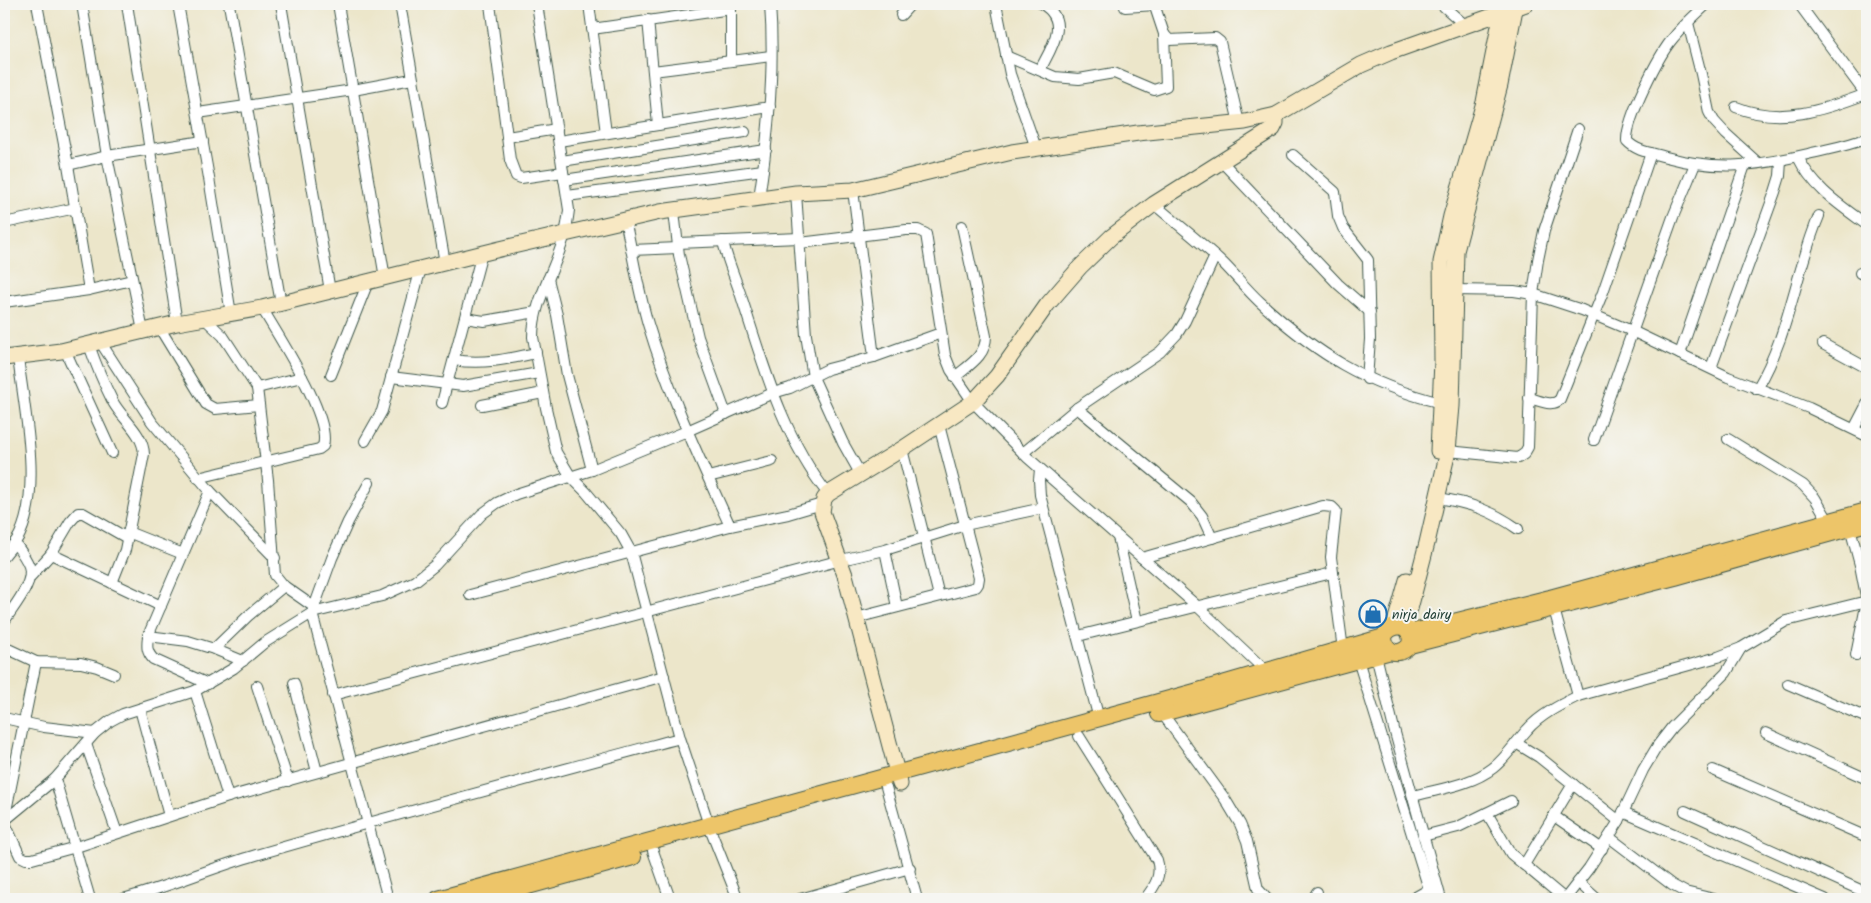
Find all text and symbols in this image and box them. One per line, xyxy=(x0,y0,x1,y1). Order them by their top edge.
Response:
shop icon: nirja dairy xyxy=(1358,599,1388,629)
place label: nirja dairy xyxy=(1392,604,1452,626)

